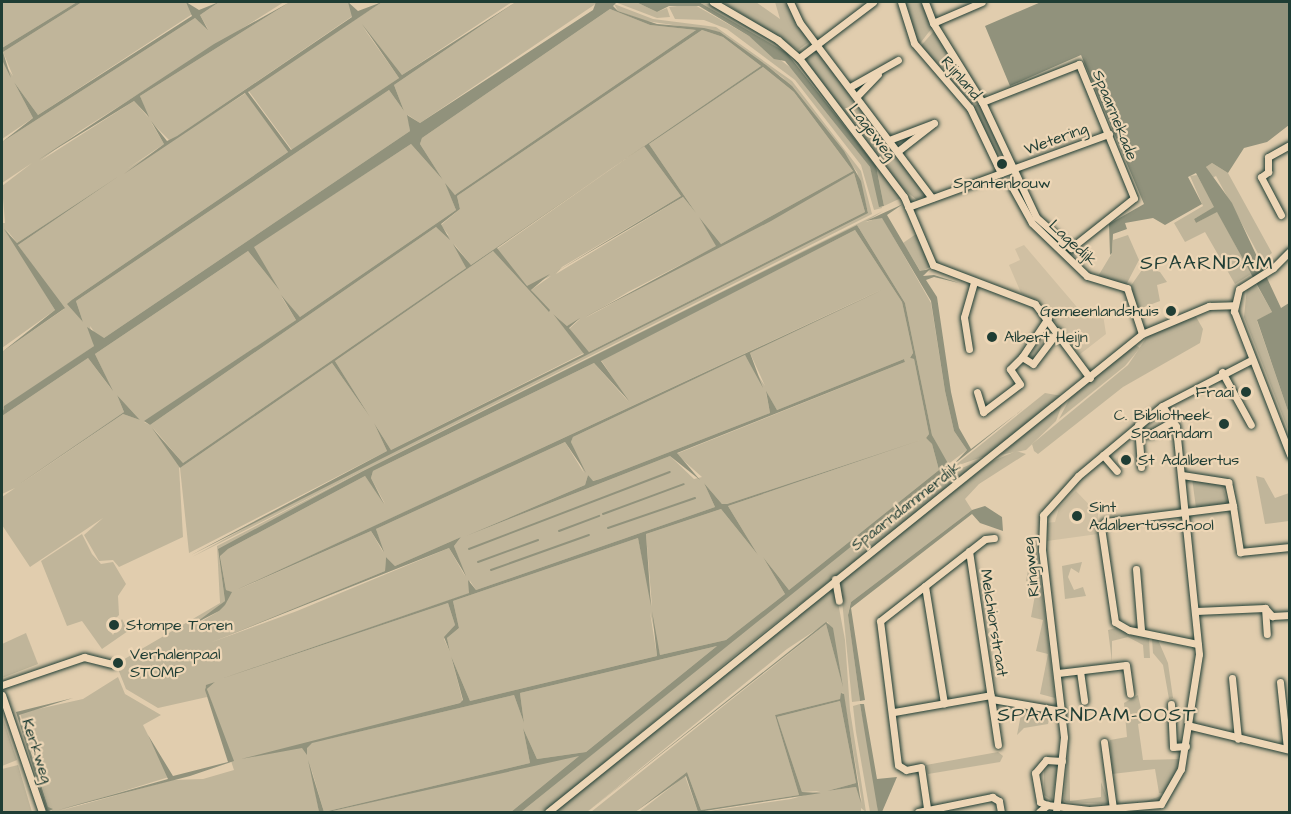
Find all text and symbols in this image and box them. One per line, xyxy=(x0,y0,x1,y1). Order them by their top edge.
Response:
street label: Rijnland xyxy=(937,52,985,104)
street label: Spaarnekade xyxy=(1088,67,1142,163)
street label: Lageweg xyxy=(844,100,900,164)
street label: Wetering xyxy=(1022,119,1090,159)
marker: Spantenbouw xyxy=(995,157,1009,171)
place label: Spantenbouw xyxy=(953,173,1051,193)
street label: Lagedijk xyxy=(1045,216,1101,270)
district label: SPAARNDAM xyxy=(1140,251,1274,275)
place label: Gemeenlandshuis xyxy=(1040,301,1159,321)
marker: Gemeenlandshuis xyxy=(1164,304,1178,318)
place label: Albert Heijn xyxy=(1004,327,1088,347)
marker: Albert Heijn xyxy=(985,330,999,344)
place label: Fraai xyxy=(1195,382,1234,402)
marker: Fraai xyxy=(1239,385,1253,399)
place label: C. Bibliotheek Spaarndam xyxy=(1114,405,1212,443)
marker: C. Bibliotheek Spaarndam xyxy=(1217,417,1231,431)
place label: St Adalbertus xyxy=(1138,450,1239,470)
marker: St Adalbertus xyxy=(1119,453,1133,467)
street label: Spaarndammerdijk xyxy=(847,457,965,555)
place label: Sint Adalbertusschool xyxy=(1089,497,1214,535)
marker: Sint Adalbertusschool xyxy=(1070,509,1084,523)
street label: Ringweg xyxy=(1018,536,1044,598)
street label: Melchiorstraat xyxy=(976,568,1012,678)
place label: Stompe Toren xyxy=(126,615,233,635)
marker: Stompe Toren xyxy=(107,618,121,632)
place label: Verhalenpaal STOMP xyxy=(130,644,220,682)
marker: Verhalenpaal STOMP xyxy=(111,656,125,670)
district label: SPAARNDAM-OOST xyxy=(997,703,1197,727)
street label: Kerkweg xyxy=(18,716,56,786)

